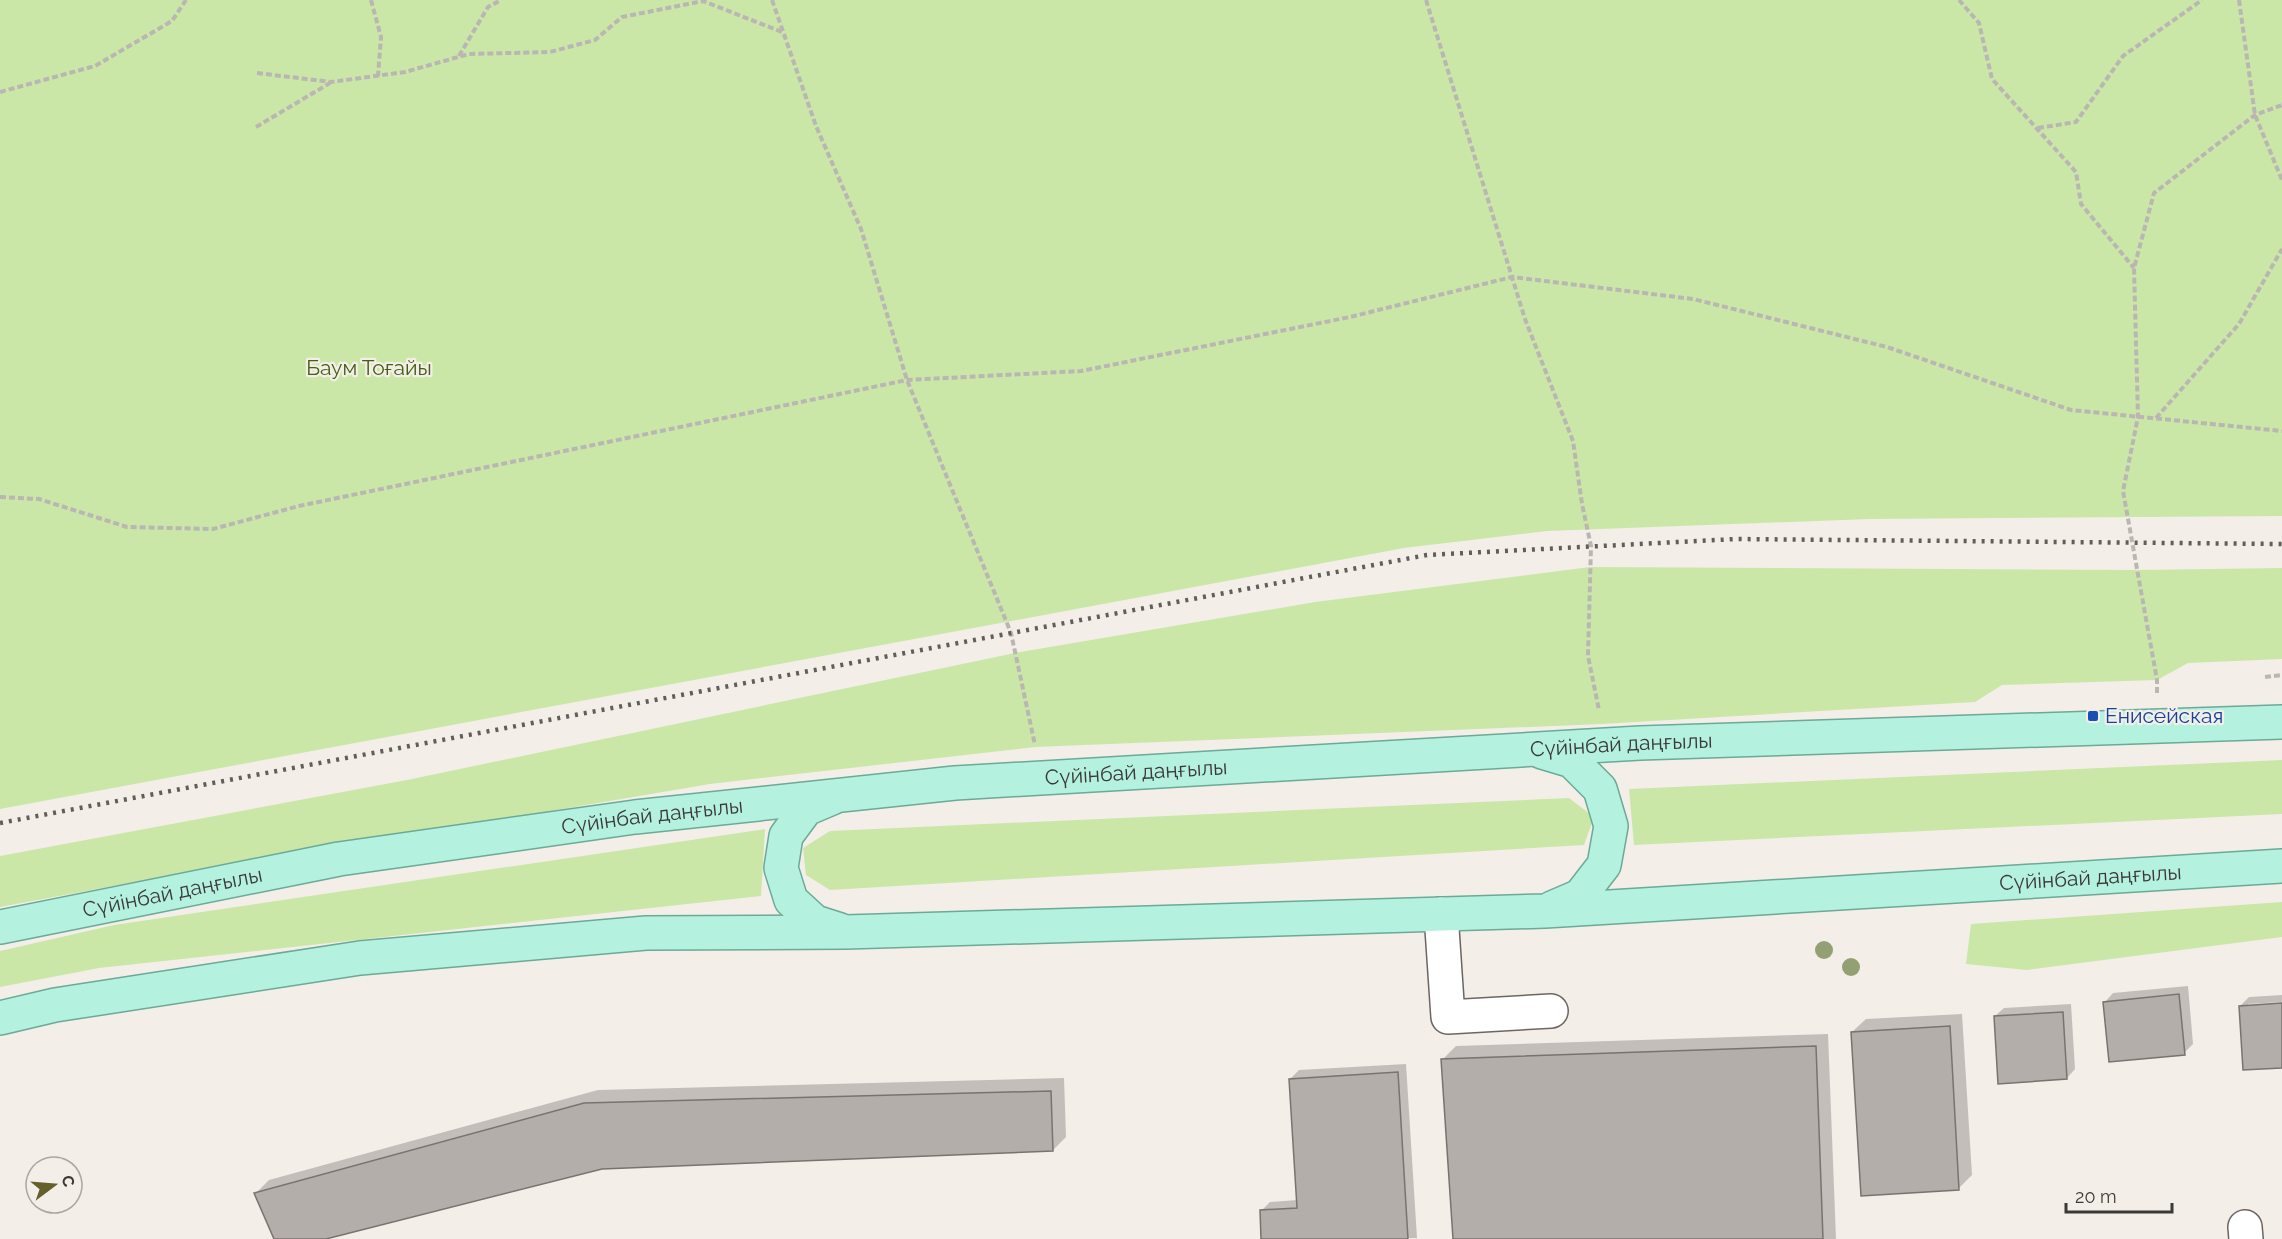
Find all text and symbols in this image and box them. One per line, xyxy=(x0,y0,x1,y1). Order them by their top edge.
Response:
park label: Баум Тоғайы xyxy=(306,355,432,380)
place label: Енисейская xyxy=(2105,703,2223,728)
marker: Енисейская xyxy=(2086,709,2100,723)
street label: Сүйінбай даңғылы xyxy=(1529,728,1713,761)
street label: Сүйінбай даңғылы xyxy=(1044,754,1228,790)
street label: Сүйінбай даңғылы xyxy=(560,793,744,839)
street label: Сүйінбай даңғылы xyxy=(1998,859,2182,895)
street label: Сүйінбай даңғылы xyxy=(80,862,265,922)
north arrow xyxy=(24,1155,84,1215)
text: С xyxy=(57,1173,79,1189)
scale bar xyxy=(2066,1176,2172,1214)
text: 20 m xyxy=(2075,1186,2117,1207)

